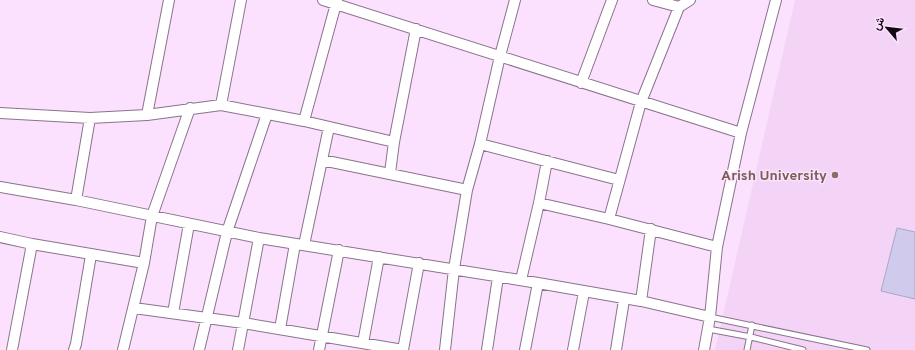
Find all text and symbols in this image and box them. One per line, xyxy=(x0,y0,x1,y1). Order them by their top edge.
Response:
north arrow xyxy=(867,8,907,48)
text: ش xyxy=(870,15,888,33)
place label: Arish University xyxy=(721,168,827,185)
marker: Arish University xyxy=(830,170,840,180)

